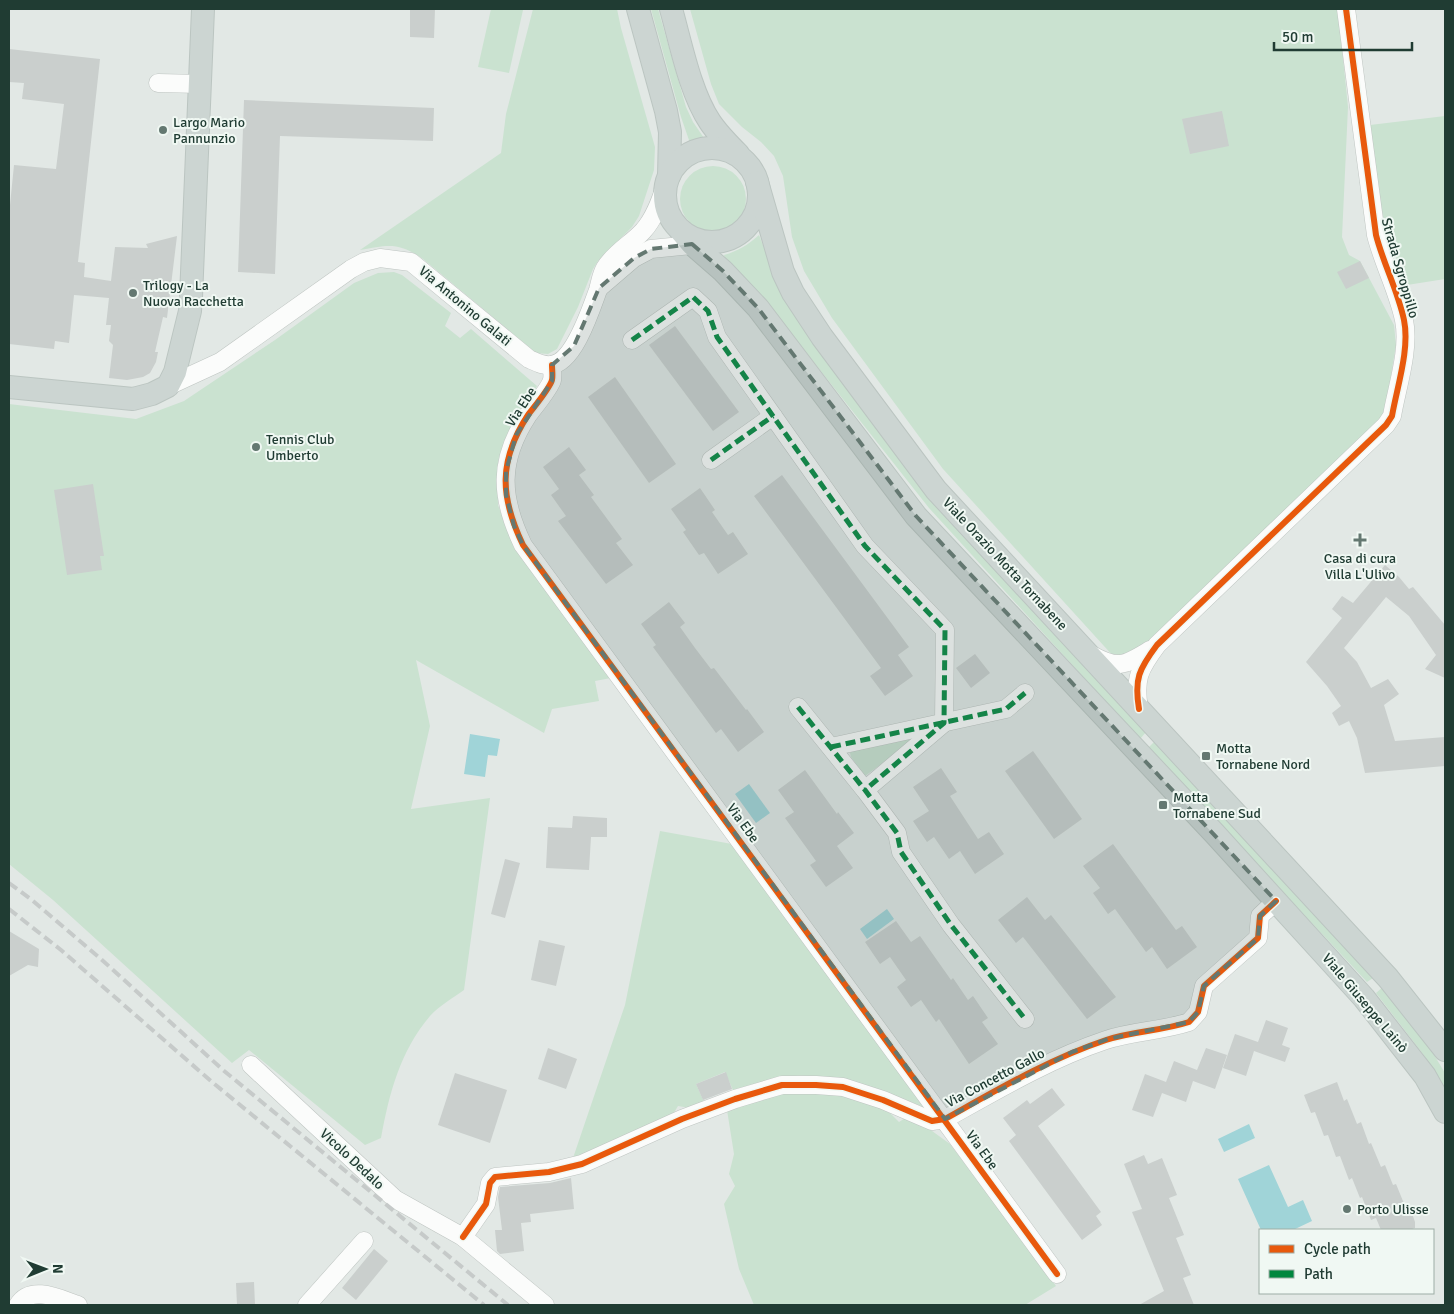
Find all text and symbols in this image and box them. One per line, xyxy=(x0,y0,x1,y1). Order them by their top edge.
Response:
scale bar xyxy=(1274,20,1412,52)
text: 50 m xyxy=(1282,28,1313,46)
place label: Largo Mario Pannunzio xyxy=(173,114,245,147)
marker: Largo Mario Pannunzio xyxy=(157,124,169,136)
street label: Strada Sgroppillo xyxy=(1378,216,1422,320)
street label: Via Antonino Galati xyxy=(415,262,515,350)
place label: Trilogy - La Nuova Racchetta xyxy=(143,277,244,310)
marker: Trilogy - La Nuova Racchetta xyxy=(127,287,139,299)
street label: Via Ebe xyxy=(502,384,540,430)
place label: Tennis Club Umberto xyxy=(266,431,334,464)
marker: Tennis Club Umberto xyxy=(250,441,262,453)
street label: Viale Orazio Motta Tornabene xyxy=(939,494,1071,634)
marker: Casa di cura Villa L'Ulivo xyxy=(1353,533,1367,547)
place label: Casa di cura Villa L'Ulivo xyxy=(1324,550,1396,583)
place label: Motta Tornabene Nord xyxy=(1216,740,1310,773)
marker: Motta Tornabene Nord xyxy=(1200,750,1212,762)
place label: Motta Tornabene Sud xyxy=(1173,789,1261,822)
marker: Motta Tornabene Sud xyxy=(1157,799,1169,811)
street label: Via Ebe xyxy=(723,800,763,846)
street label: Viale Giuseppe Lainò xyxy=(1318,950,1412,1056)
street label: Via Concetto Gallo xyxy=(942,1045,1048,1111)
street label: Vicolo Dedalo xyxy=(316,1125,388,1193)
street label: Via Ebe xyxy=(962,1127,1002,1173)
place label: Porto Ulisse xyxy=(1357,1201,1429,1218)
marker: Porto Ulisse xyxy=(1341,1203,1353,1215)
legend xyxy=(1259,1229,1434,1294)
text: Cycle path xyxy=(1304,1240,1371,1258)
north arrow xyxy=(20,1244,70,1294)
text: N xyxy=(49,1264,66,1274)
text: Path xyxy=(1304,1265,1333,1283)

